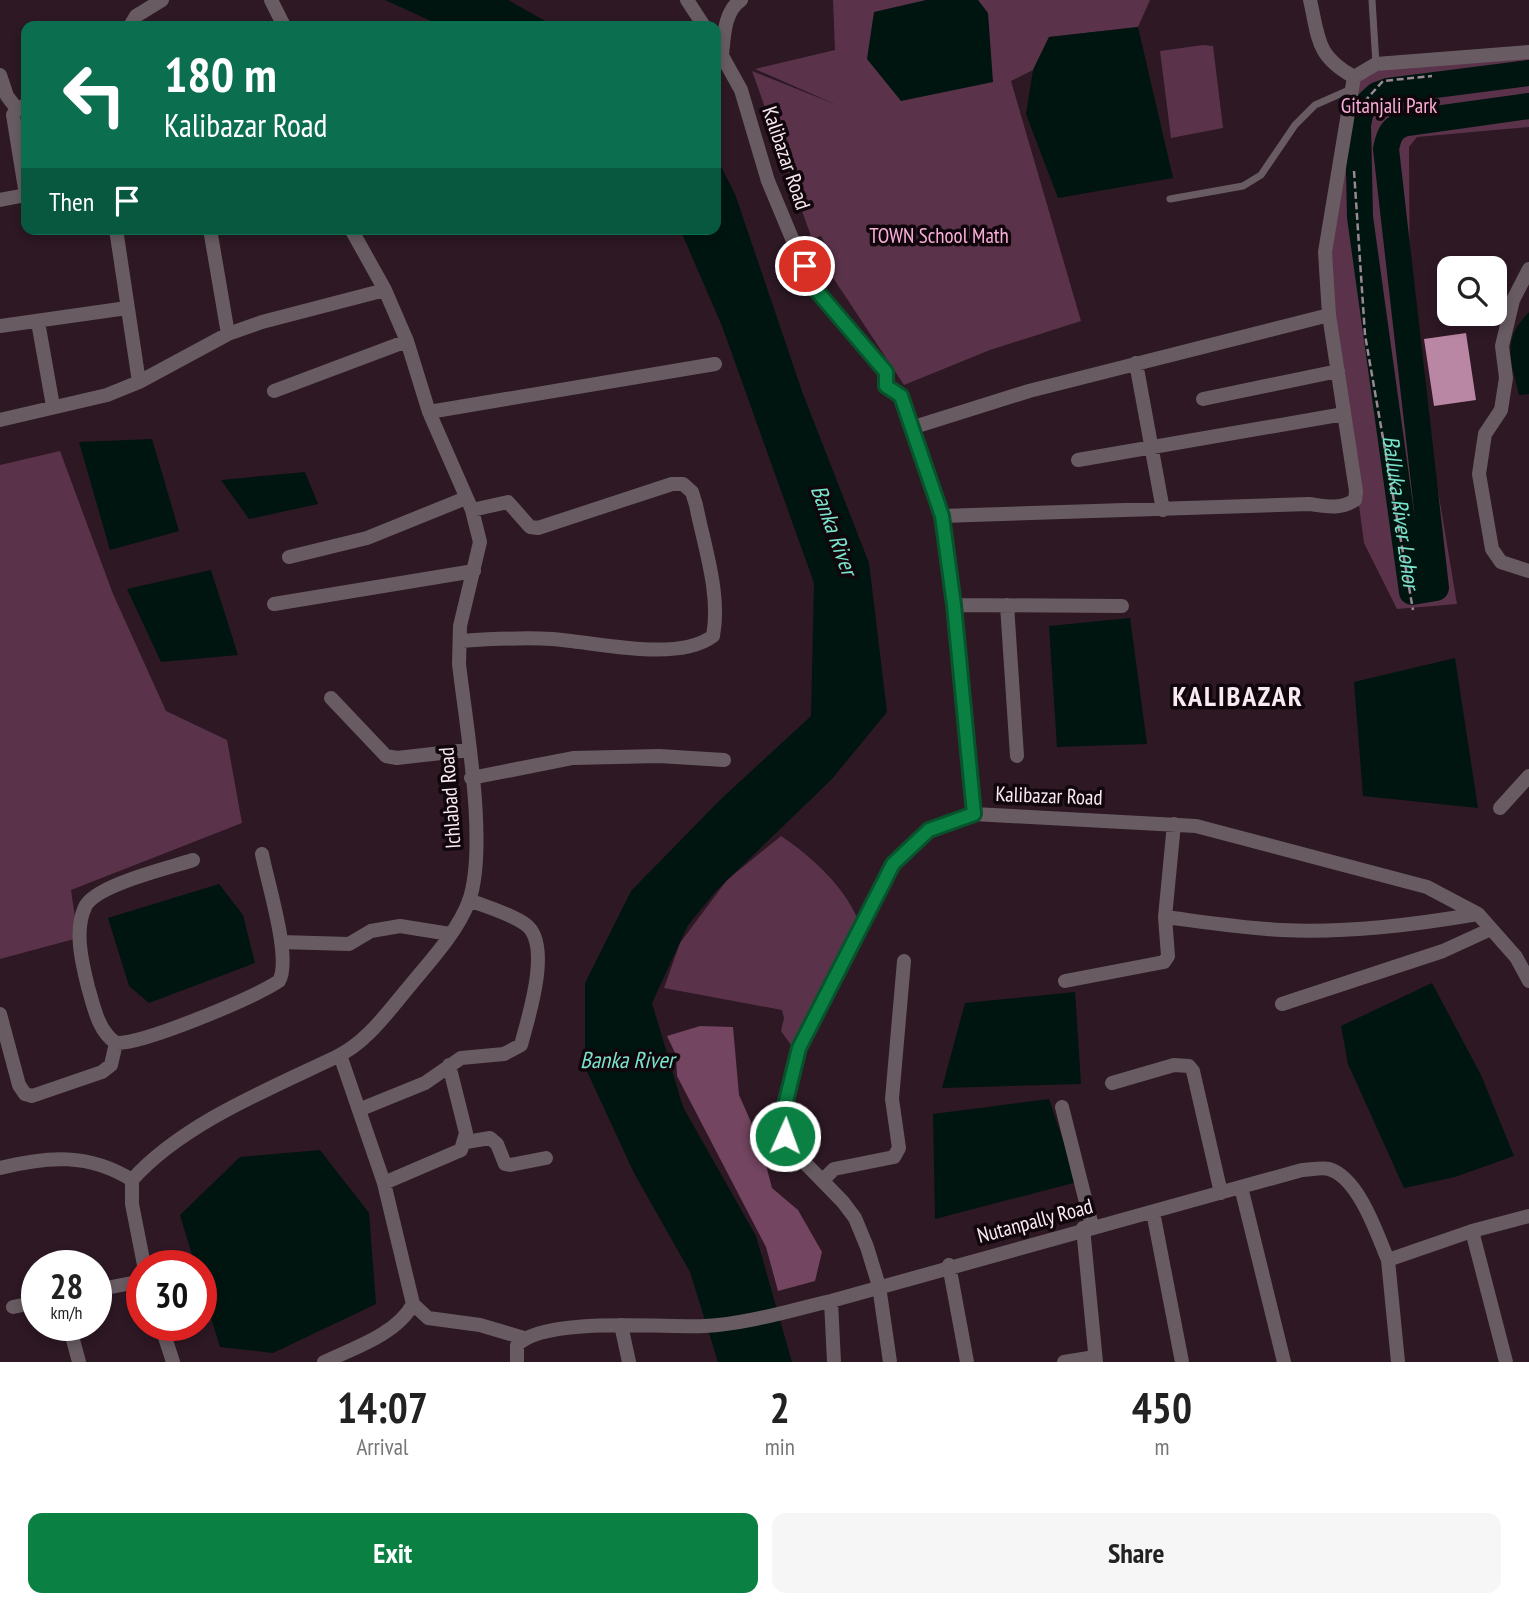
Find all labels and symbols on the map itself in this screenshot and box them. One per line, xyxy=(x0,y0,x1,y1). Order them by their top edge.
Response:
park label: Gitanjali Park xyxy=(1341,92,1437,119)
street label: Kalibazar Road xyxy=(756,103,817,213)
park label: TOWN School Math xyxy=(869,222,1009,249)
pin xyxy=(775,236,835,296)
water label: Balluka River Lohor xyxy=(1376,434,1427,594)
water label: Banka River xyxy=(805,481,865,582)
district label: KALIBAZAR xyxy=(1172,677,1304,714)
street label: Ichlabad Road xyxy=(432,746,467,850)
street label: Kalibazar Road xyxy=(995,780,1103,811)
water label: Banka River xyxy=(580,1045,678,1074)
position arrow xyxy=(748,1099,822,1173)
street label: Nutanpally Road xyxy=(974,1192,1096,1249)
speed limit sign: 30 xyxy=(126,1250,217,1341)

